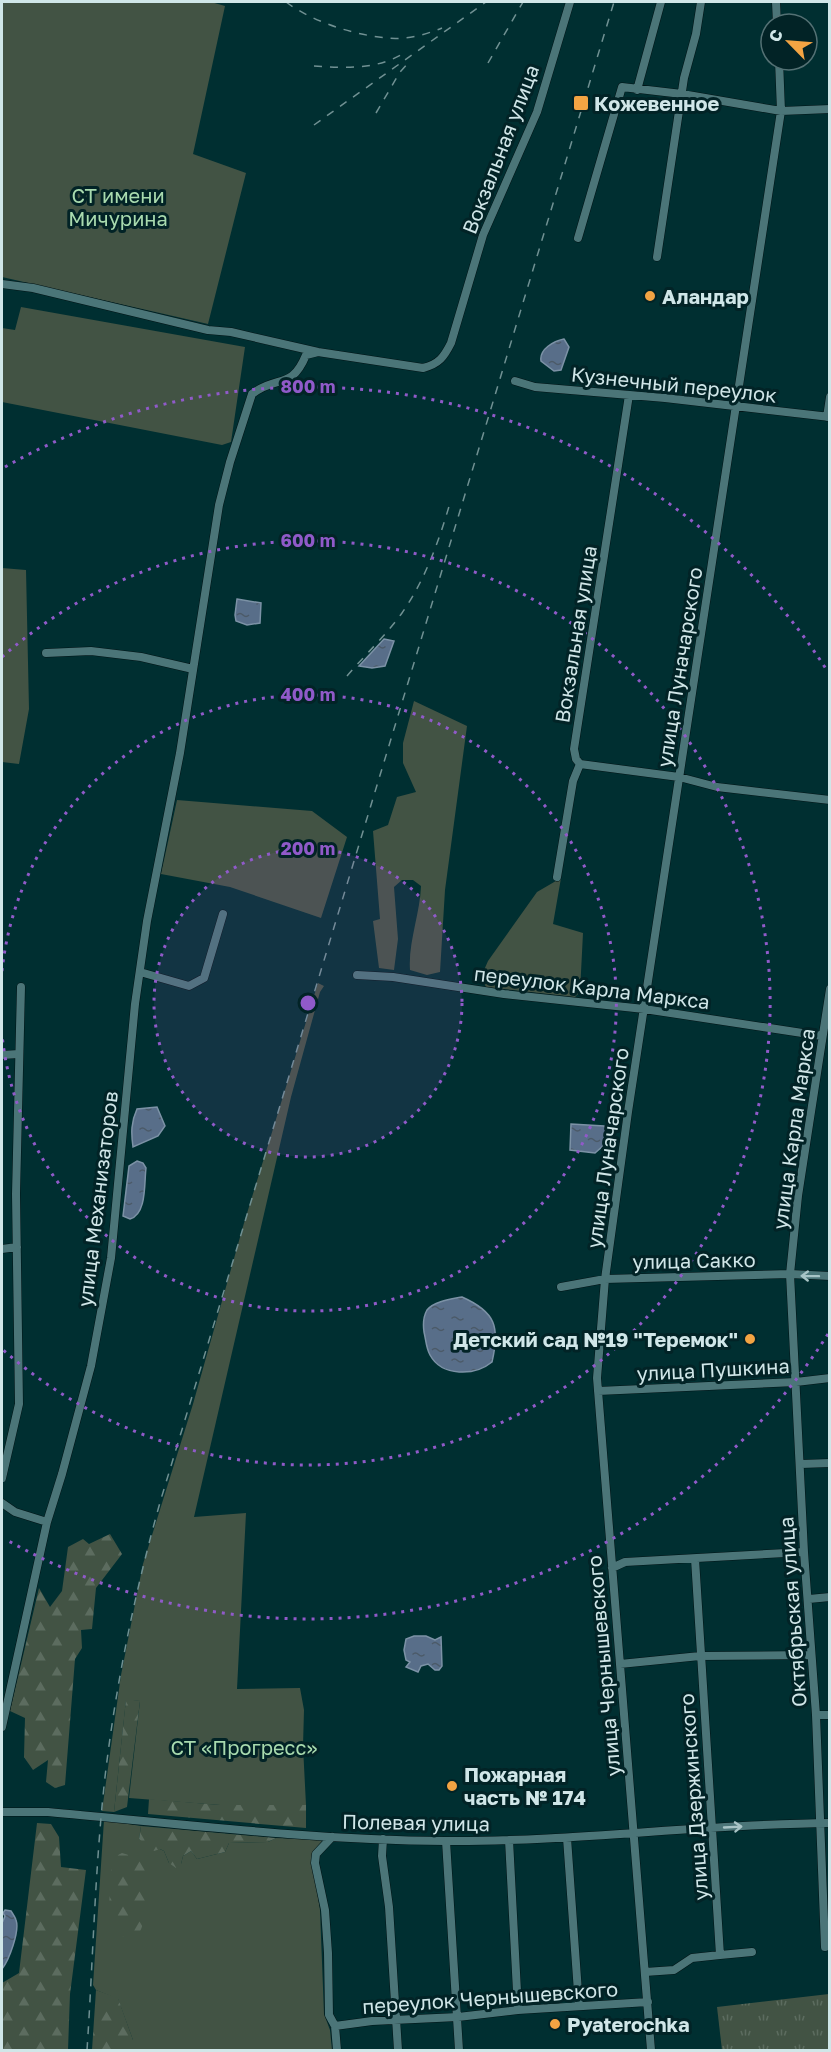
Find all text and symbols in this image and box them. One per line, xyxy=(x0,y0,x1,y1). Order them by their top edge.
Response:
north arrow xyxy=(759,12,819,72)
text: С xyxy=(764,26,787,45)
street label: Вокзальная улица xyxy=(457,61,543,237)
place label: Кожевенное xyxy=(594,91,719,115)
marker: Кожевенное xyxy=(572,94,590,112)
park label: СТ имени Мичурина xyxy=(68,183,168,230)
place label: Аландар xyxy=(662,284,749,308)
marker: Аландар xyxy=(643,289,657,303)
street label: Кузнечный переулок xyxy=(570,361,778,407)
text: 800 m xyxy=(280,375,336,397)
text: 600 m xyxy=(280,529,336,551)
street label: Вокзальная улица xyxy=(549,544,601,724)
street label: улица Луначарского xyxy=(651,565,707,769)
text: 400 m xyxy=(281,683,335,705)
text: 200 m xyxy=(281,837,335,859)
street label: переулок Карла Маркса xyxy=(473,961,711,1013)
centre of rings xyxy=(298,993,318,1013)
street label: улица Карла Маркса xyxy=(767,1027,819,1231)
street label: улица Луначарского xyxy=(581,1046,633,1250)
street label: улица Механизаторов xyxy=(72,1090,122,1308)
street label: улица Сакко xyxy=(632,1247,756,1273)
one-way arrow xyxy=(800,1270,820,1282)
place label: Детский сад №19 "Теремок" xyxy=(453,1327,738,1351)
marker: Детский сад №19 "Теремок" xyxy=(743,1332,757,1346)
street label: улица Пушкина xyxy=(636,1353,790,1385)
street label: Октябрьская улица xyxy=(773,1516,811,1708)
street label: улица Чернышевского xyxy=(581,1554,625,1778)
street label: улица Дзержинского xyxy=(674,1693,712,1901)
park label: СТ «Прогресс» xyxy=(171,1735,317,1759)
place label: Пожарная часть № 174 xyxy=(464,1762,586,1809)
marker: Пожарная часть № 174 xyxy=(445,1779,459,1793)
street label: Полевая улица xyxy=(342,1809,490,1835)
one-way arrow xyxy=(723,1822,743,1833)
street label: переулок Чернышевского xyxy=(361,1976,619,2018)
place label: Pyaterochka xyxy=(567,2012,690,2036)
marker: Pyaterochka xyxy=(548,2017,562,2031)

